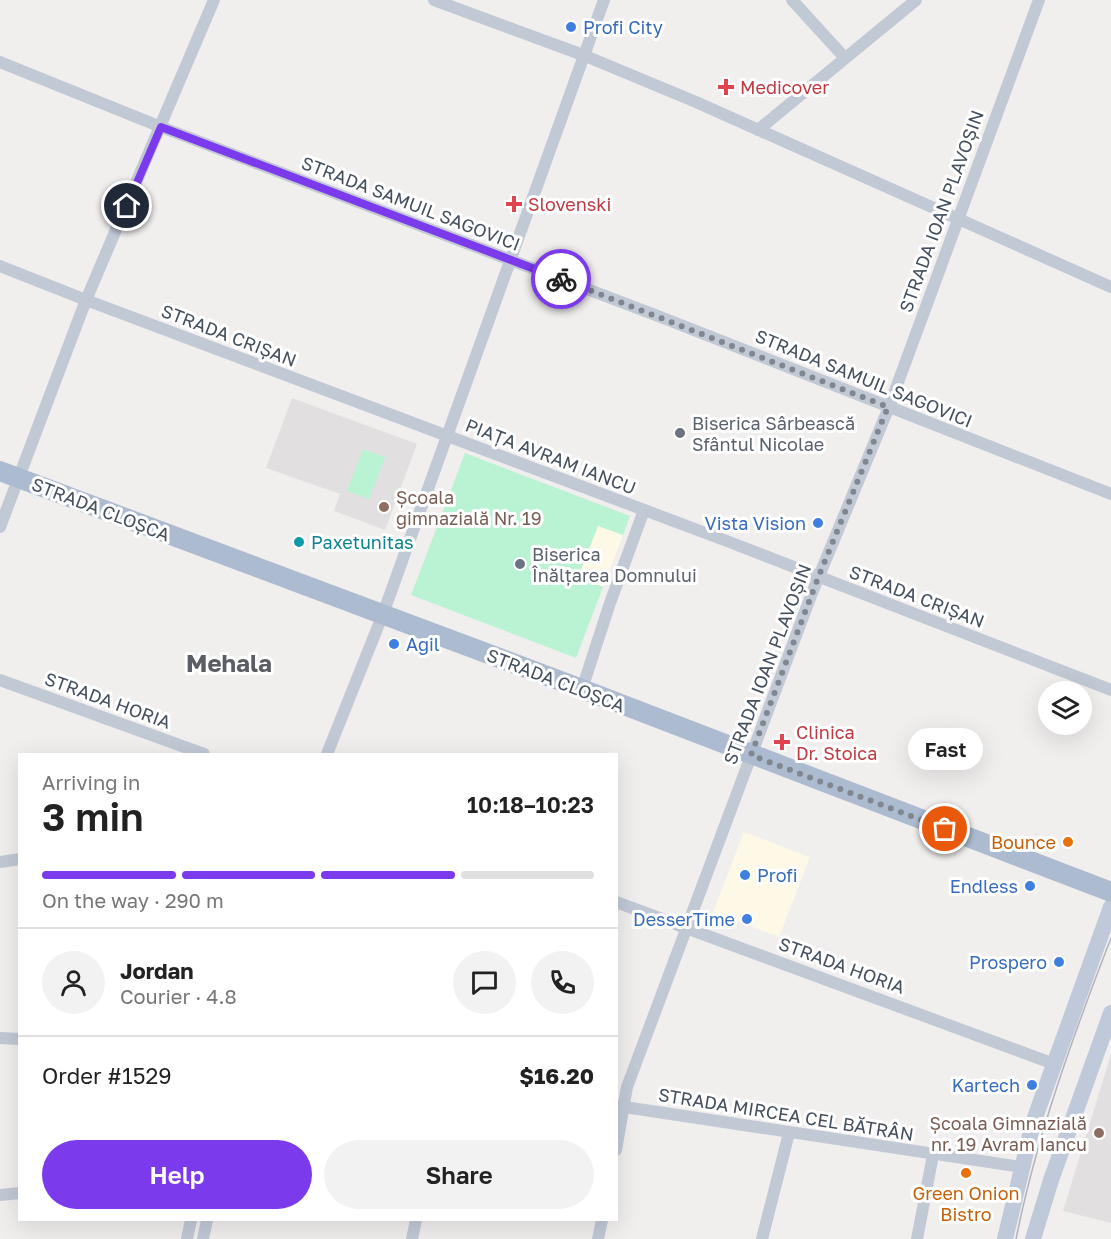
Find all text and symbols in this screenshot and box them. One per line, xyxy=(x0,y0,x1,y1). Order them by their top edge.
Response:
place label: Profi City xyxy=(583,16,663,38)
marker: Profi City xyxy=(564,20,578,34)
place label: Medicover xyxy=(740,76,829,98)
marker: Medicover xyxy=(717,78,735,96)
street label: STRADA IOAN PLAVOȘIN xyxy=(894,107,988,315)
street label: STRADA SAMUIL SAGOVICI xyxy=(299,151,523,255)
pin xyxy=(101,180,152,231)
icon: home xyxy=(110,189,143,222)
place label: Slovenski xyxy=(528,193,611,215)
marker: Slovenski xyxy=(505,195,523,213)
courier xyxy=(531,249,591,309)
icon: bike xyxy=(545,263,578,296)
street label: STRADA CRIȘAN xyxy=(158,299,300,371)
street label: STRADA SAMUIL SAGOVICI xyxy=(752,324,976,432)
place label: Biserica Sârbească Sfântul Nicolae xyxy=(692,412,855,455)
street label: PIAȚA AVRAM IANCU xyxy=(462,413,639,500)
marker: Biserica Sârbească Sfântul Nicolae xyxy=(673,426,687,440)
street label: STRADA CLOȘCA xyxy=(29,473,173,545)
place label: Școala gimnazială Nr. 19 xyxy=(396,486,542,529)
marker: Școala gimnazială Nr. 19 xyxy=(377,500,391,514)
place label: Vista Vision xyxy=(705,512,806,534)
marker: Vista Vision xyxy=(811,516,825,530)
place label: Paxetunitas xyxy=(311,531,414,553)
marker: Paxetunitas xyxy=(292,535,306,549)
place label: Biserica Înălțarea Domnului xyxy=(531,543,697,586)
marker: Biserica Înălțarea Domnului xyxy=(513,557,527,571)
street label: STRADA IOAN PLAVOȘIN xyxy=(719,560,815,768)
street label: STRADA CRIȘAN xyxy=(846,560,988,632)
place label: Agil xyxy=(406,633,440,655)
marker: Agil xyxy=(387,637,401,651)
street label: STRADA CLOȘCA xyxy=(484,644,628,716)
district label: Mehala xyxy=(186,648,272,677)
street label: STRADA HORIA xyxy=(42,667,174,733)
map controls xyxy=(1038,681,1092,735)
button: layers xyxy=(1038,681,1092,735)
place label: Clinica Dr. Stoica xyxy=(796,721,877,764)
callout: Fast xyxy=(908,727,982,769)
marker: Clinica Dr. Stoica xyxy=(773,733,791,751)
text: Fast xyxy=(925,737,966,761)
text: Arriving in xyxy=(42,770,140,794)
text: 10:18–10:23 xyxy=(467,791,594,818)
text: 3 min xyxy=(42,793,144,840)
pin xyxy=(919,803,970,854)
icon: bag xyxy=(928,812,961,845)
place label: Bounce xyxy=(991,831,1056,853)
marker: Bounce xyxy=(1061,835,1075,849)
place label: Profi xyxy=(757,864,798,886)
marker: Profi xyxy=(738,868,752,882)
place label: Endless xyxy=(950,875,1018,897)
marker: Endless xyxy=(1023,879,1037,893)
text: On the way · 290 m xyxy=(42,888,224,912)
place label: DesserTime xyxy=(633,908,735,930)
marker: DesserTime xyxy=(740,912,754,926)
street label: STRADA HORIA xyxy=(776,932,908,998)
button: person xyxy=(42,951,105,1014)
button: chat xyxy=(453,951,516,1014)
button: phone xyxy=(531,951,594,1014)
place label: Prospero xyxy=(969,951,1047,973)
marker: Prospero xyxy=(1052,955,1066,969)
text: Jordan xyxy=(120,957,194,984)
text: Courier · 4.8 xyxy=(120,984,237,1008)
text: Order #1529 xyxy=(42,1062,171,1089)
text: $16.20 xyxy=(519,1062,594,1089)
place label: Kartech xyxy=(952,1074,1020,1096)
marker: Kartech xyxy=(1025,1078,1039,1092)
street label: STRADA MIRCEA CEL BĂTRÂN xyxy=(657,1083,915,1145)
place label: Școala Gimnazială nr. 19 Avram Iancu xyxy=(929,1112,1087,1155)
marker: Școala Gimnazială nr. 19 Avram Iancu xyxy=(1092,1126,1106,1140)
button: Help xyxy=(42,1140,312,1209)
button: Share xyxy=(324,1140,594,1209)
marker: Green Onion Bistro xyxy=(959,1166,973,1180)
place label: Green Onion Bistro xyxy=(912,1182,1020,1225)

